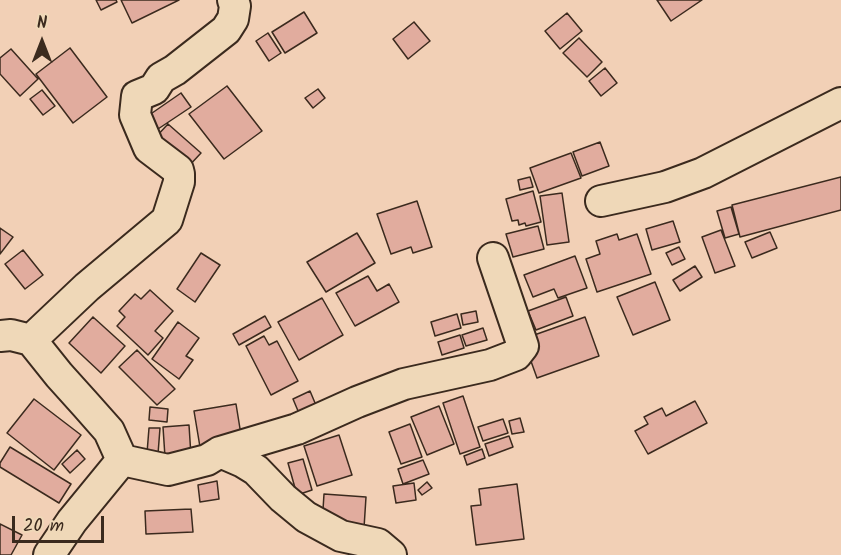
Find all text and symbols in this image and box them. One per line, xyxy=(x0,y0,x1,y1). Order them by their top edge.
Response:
text: N xyxy=(37,11,47,36)
north arrow xyxy=(12,12,72,72)
scale bar xyxy=(15,504,106,542)
text: 20 m xyxy=(23,512,64,541)

